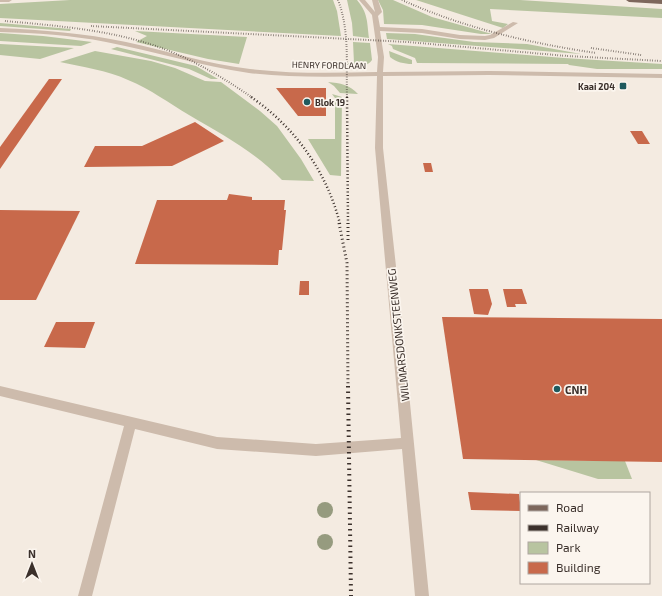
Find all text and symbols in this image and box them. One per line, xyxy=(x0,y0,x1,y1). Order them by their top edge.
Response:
street label: HENRY FORDLAAN xyxy=(292,59,366,71)
place label: Kaai 204 xyxy=(578,81,615,92)
marker: Kaai 204 xyxy=(618,81,628,91)
marker: Blok 19 xyxy=(302,97,312,107)
place label: Blok 19 xyxy=(315,97,345,108)
street label: WILMARSDONKSTEENWEG xyxy=(385,268,411,402)
place label: CNH xyxy=(565,383,587,396)
marker: CNH xyxy=(552,384,562,394)
legend xyxy=(520,492,650,584)
text: Road xyxy=(556,500,584,514)
text: Railway xyxy=(556,520,600,534)
text: Park xyxy=(556,540,581,554)
north arrow xyxy=(12,544,52,584)
text: N xyxy=(28,547,36,560)
text: Building xyxy=(556,560,601,574)

